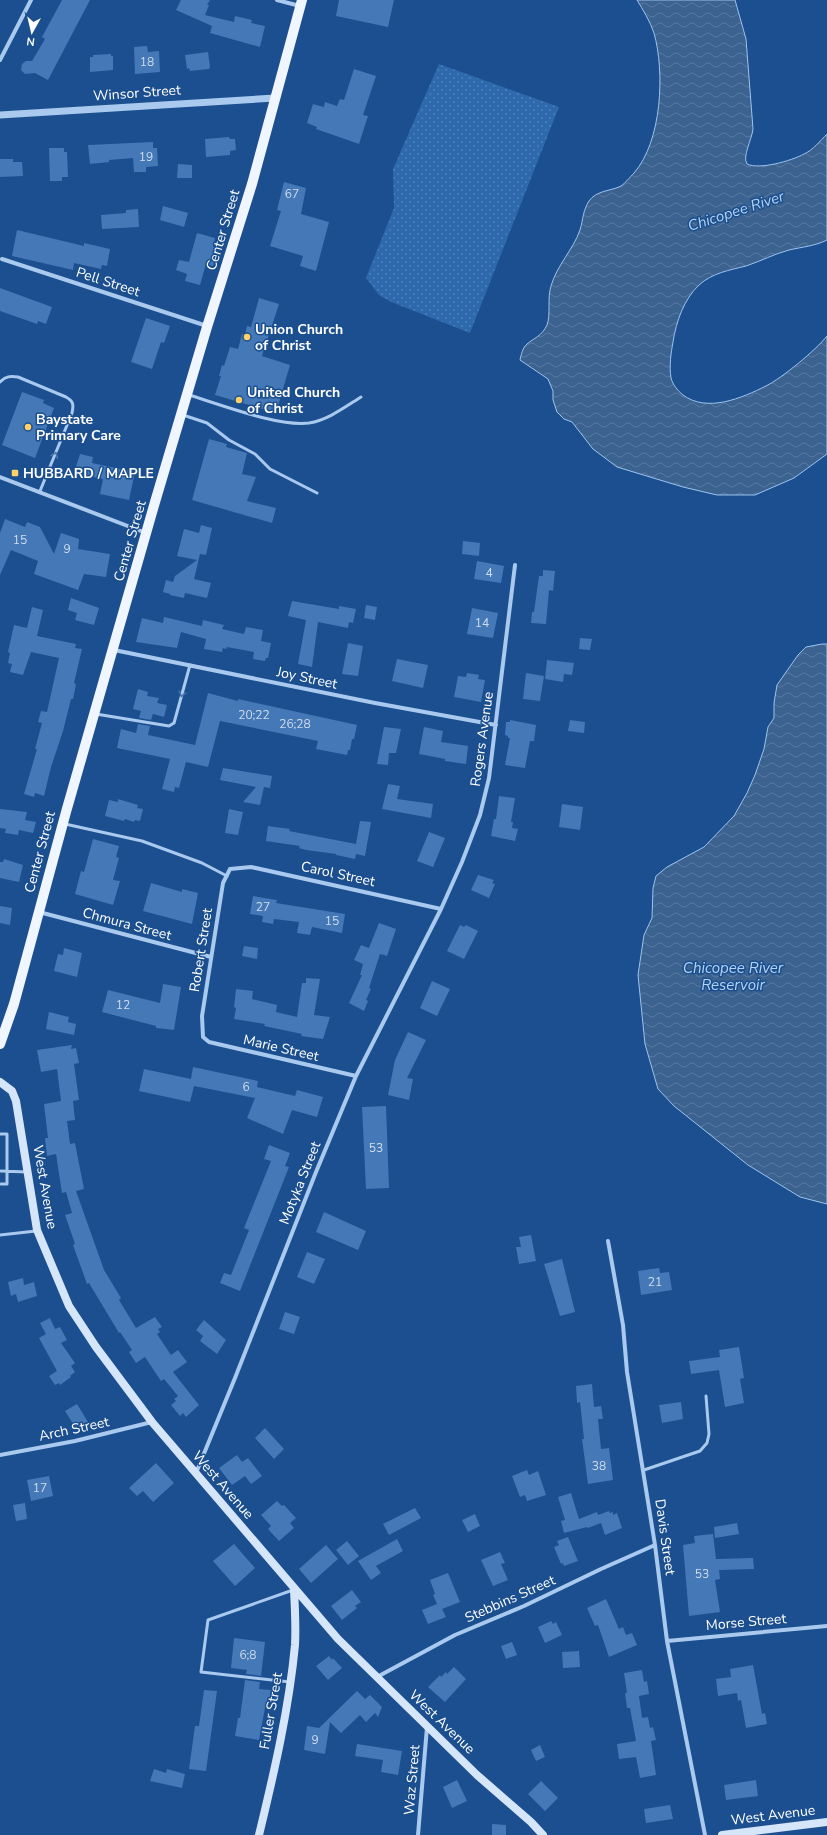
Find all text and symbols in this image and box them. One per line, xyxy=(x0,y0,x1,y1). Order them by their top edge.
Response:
north arrow xyxy=(12,12,52,52)
text: N xyxy=(26,33,36,49)
house number: 18 xyxy=(140,54,154,70)
street label: Winsor Street xyxy=(92,80,182,106)
house number: 19 xyxy=(139,149,153,165)
house number: 67 xyxy=(285,186,299,202)
water label: Chicopee River xyxy=(685,186,787,236)
street label: Center Street xyxy=(202,187,244,273)
street label: Pell Street xyxy=(74,263,142,301)
place label: Union Church of Christ xyxy=(255,320,343,355)
marker: Union Church of Christ xyxy=(242,332,252,342)
place label: United Church of Christ xyxy=(247,383,340,418)
marker: United Church of Christ xyxy=(234,395,244,405)
place label: Baystate Primary Care xyxy=(36,410,121,445)
marker: Baystate Primary Care xyxy=(23,422,33,432)
one-way arrow xyxy=(50,451,58,458)
place label: HUBBARD / MAPLE xyxy=(23,464,154,483)
marker: HUBBARD / MAPLE xyxy=(10,468,20,478)
street label: Center Street xyxy=(109,498,151,584)
house number: 15 xyxy=(13,532,27,548)
house number: 9 xyxy=(63,541,71,557)
house number: 4 xyxy=(485,565,493,581)
house number: 14 xyxy=(475,615,489,631)
street label: Joy Street xyxy=(274,662,339,694)
one-way arrow xyxy=(179,690,187,697)
street label: Rogers Avenue xyxy=(466,690,498,788)
house number: 20;22 xyxy=(238,707,270,723)
house number: 26;28 xyxy=(279,716,311,732)
street label: Center Street xyxy=(20,809,60,895)
street label: Carol Street xyxy=(299,857,377,891)
house number: 27 xyxy=(256,899,270,915)
street label: Chmura Street xyxy=(80,903,174,945)
street label: Robert Street xyxy=(185,907,217,993)
house number: 15 xyxy=(325,913,339,929)
water label: Chicopee River Reservoir xyxy=(683,958,784,995)
house number: 12 xyxy=(116,997,130,1013)
street label: Marie Street xyxy=(241,1030,321,1066)
house number: 6 xyxy=(242,1079,250,1095)
street label: Motyka Street xyxy=(275,1139,325,1227)
house number: 53 xyxy=(369,1140,383,1156)
street label: West Avenue xyxy=(28,1144,62,1230)
house number: 21 xyxy=(648,1274,662,1290)
street label: Arch Street xyxy=(37,1412,111,1446)
street label: West Avenue xyxy=(188,1447,258,1523)
house number: 38 xyxy=(592,1458,606,1474)
house number: 17 xyxy=(33,1480,47,1496)
street label: Davis Street xyxy=(650,1498,680,1576)
house number: 53 xyxy=(695,1566,709,1582)
street label: Stebbins Street xyxy=(462,1571,558,1627)
street label: Morse Street xyxy=(705,1609,787,1635)
house number: 6;8 xyxy=(239,1647,257,1663)
street label: Fuller Street xyxy=(255,1671,287,1751)
street label: West Avenue xyxy=(405,1686,479,1758)
house number: 9 xyxy=(311,1732,319,1748)
street label: Waz Street xyxy=(399,1744,425,1816)
street label: West Avenue xyxy=(730,1800,816,1830)

